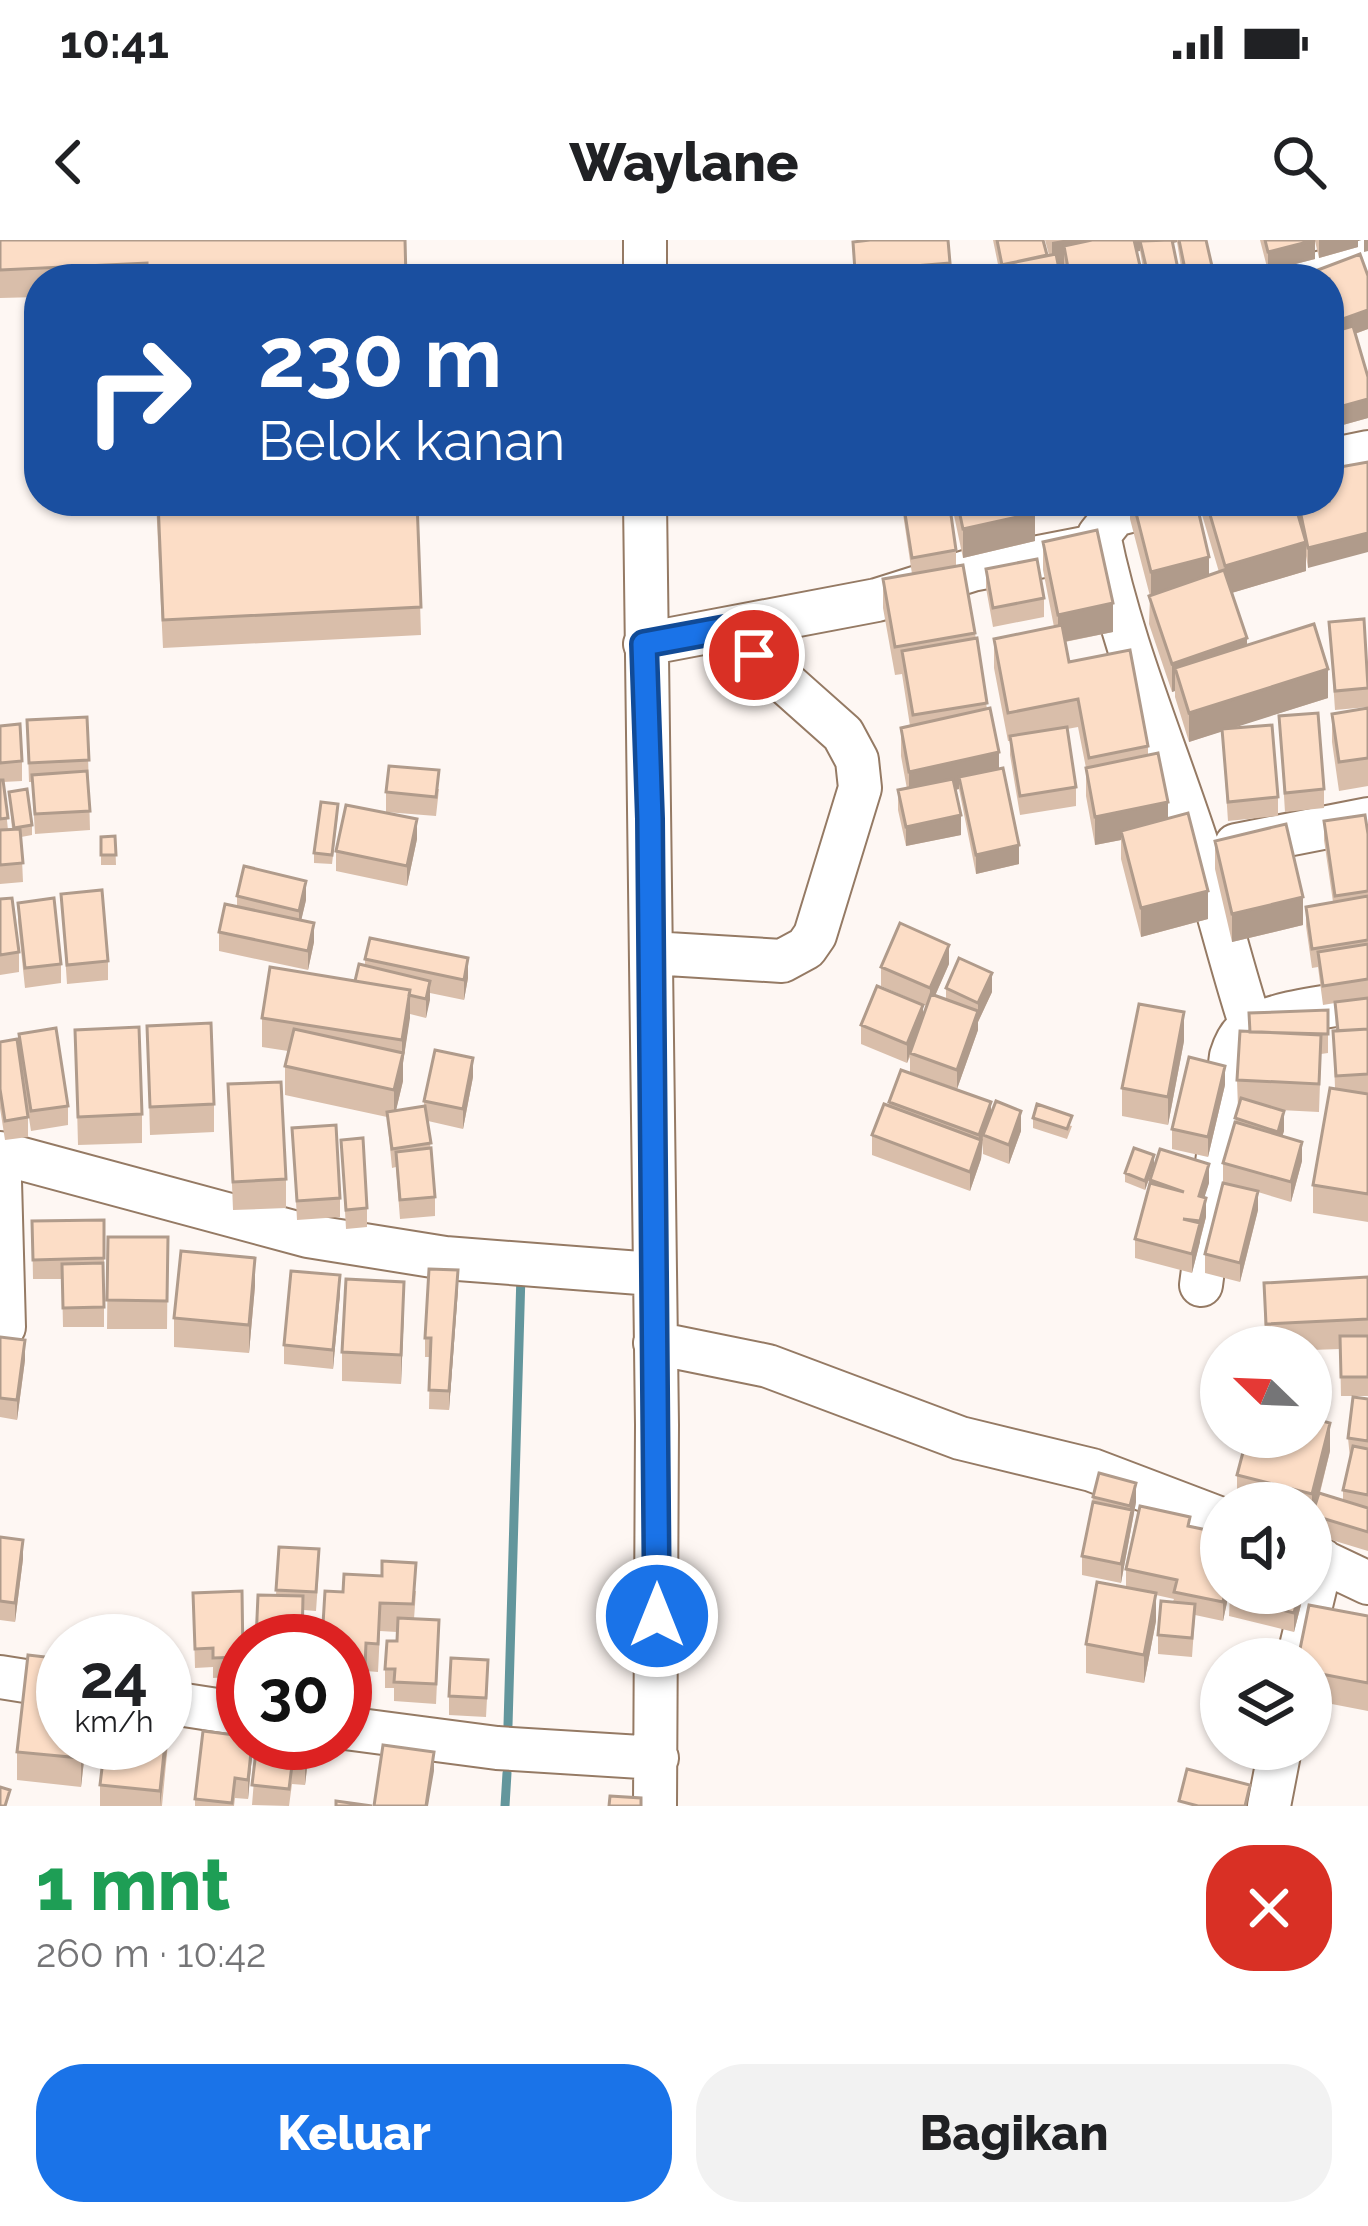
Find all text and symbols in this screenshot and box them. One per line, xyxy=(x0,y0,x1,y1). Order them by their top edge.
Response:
text: 10:41 xyxy=(60,16,169,69)
icon: back xyxy=(36,129,102,195)
icon: search xyxy=(1266,129,1332,195)
text: Waylane xyxy=(569,130,799,194)
text: 230 m xyxy=(258,308,502,407)
icon: right xyxy=(60,312,216,468)
text: Belok kanan xyxy=(258,409,565,473)
pin xyxy=(703,604,805,706)
icon: arrive xyxy=(721,622,787,688)
north arrow xyxy=(1200,1326,1332,1458)
map controls xyxy=(1200,1326,1332,1770)
button: sound xyxy=(1200,1482,1332,1614)
position arrow xyxy=(594,1553,720,1679)
speed limit sign: 30 xyxy=(216,1614,372,1770)
button: layers xyxy=(1200,1638,1332,1770)
text: 24 xyxy=(80,1642,148,1712)
text: km/h xyxy=(74,1704,154,1739)
text: 1 mnt xyxy=(36,1842,230,1927)
button: close xyxy=(1206,1845,1332,1971)
text: 260 m · 10:42 xyxy=(36,1930,266,1976)
button: Keluar xyxy=(36,2064,672,2202)
button: Bagikan xyxy=(696,2064,1332,2202)

